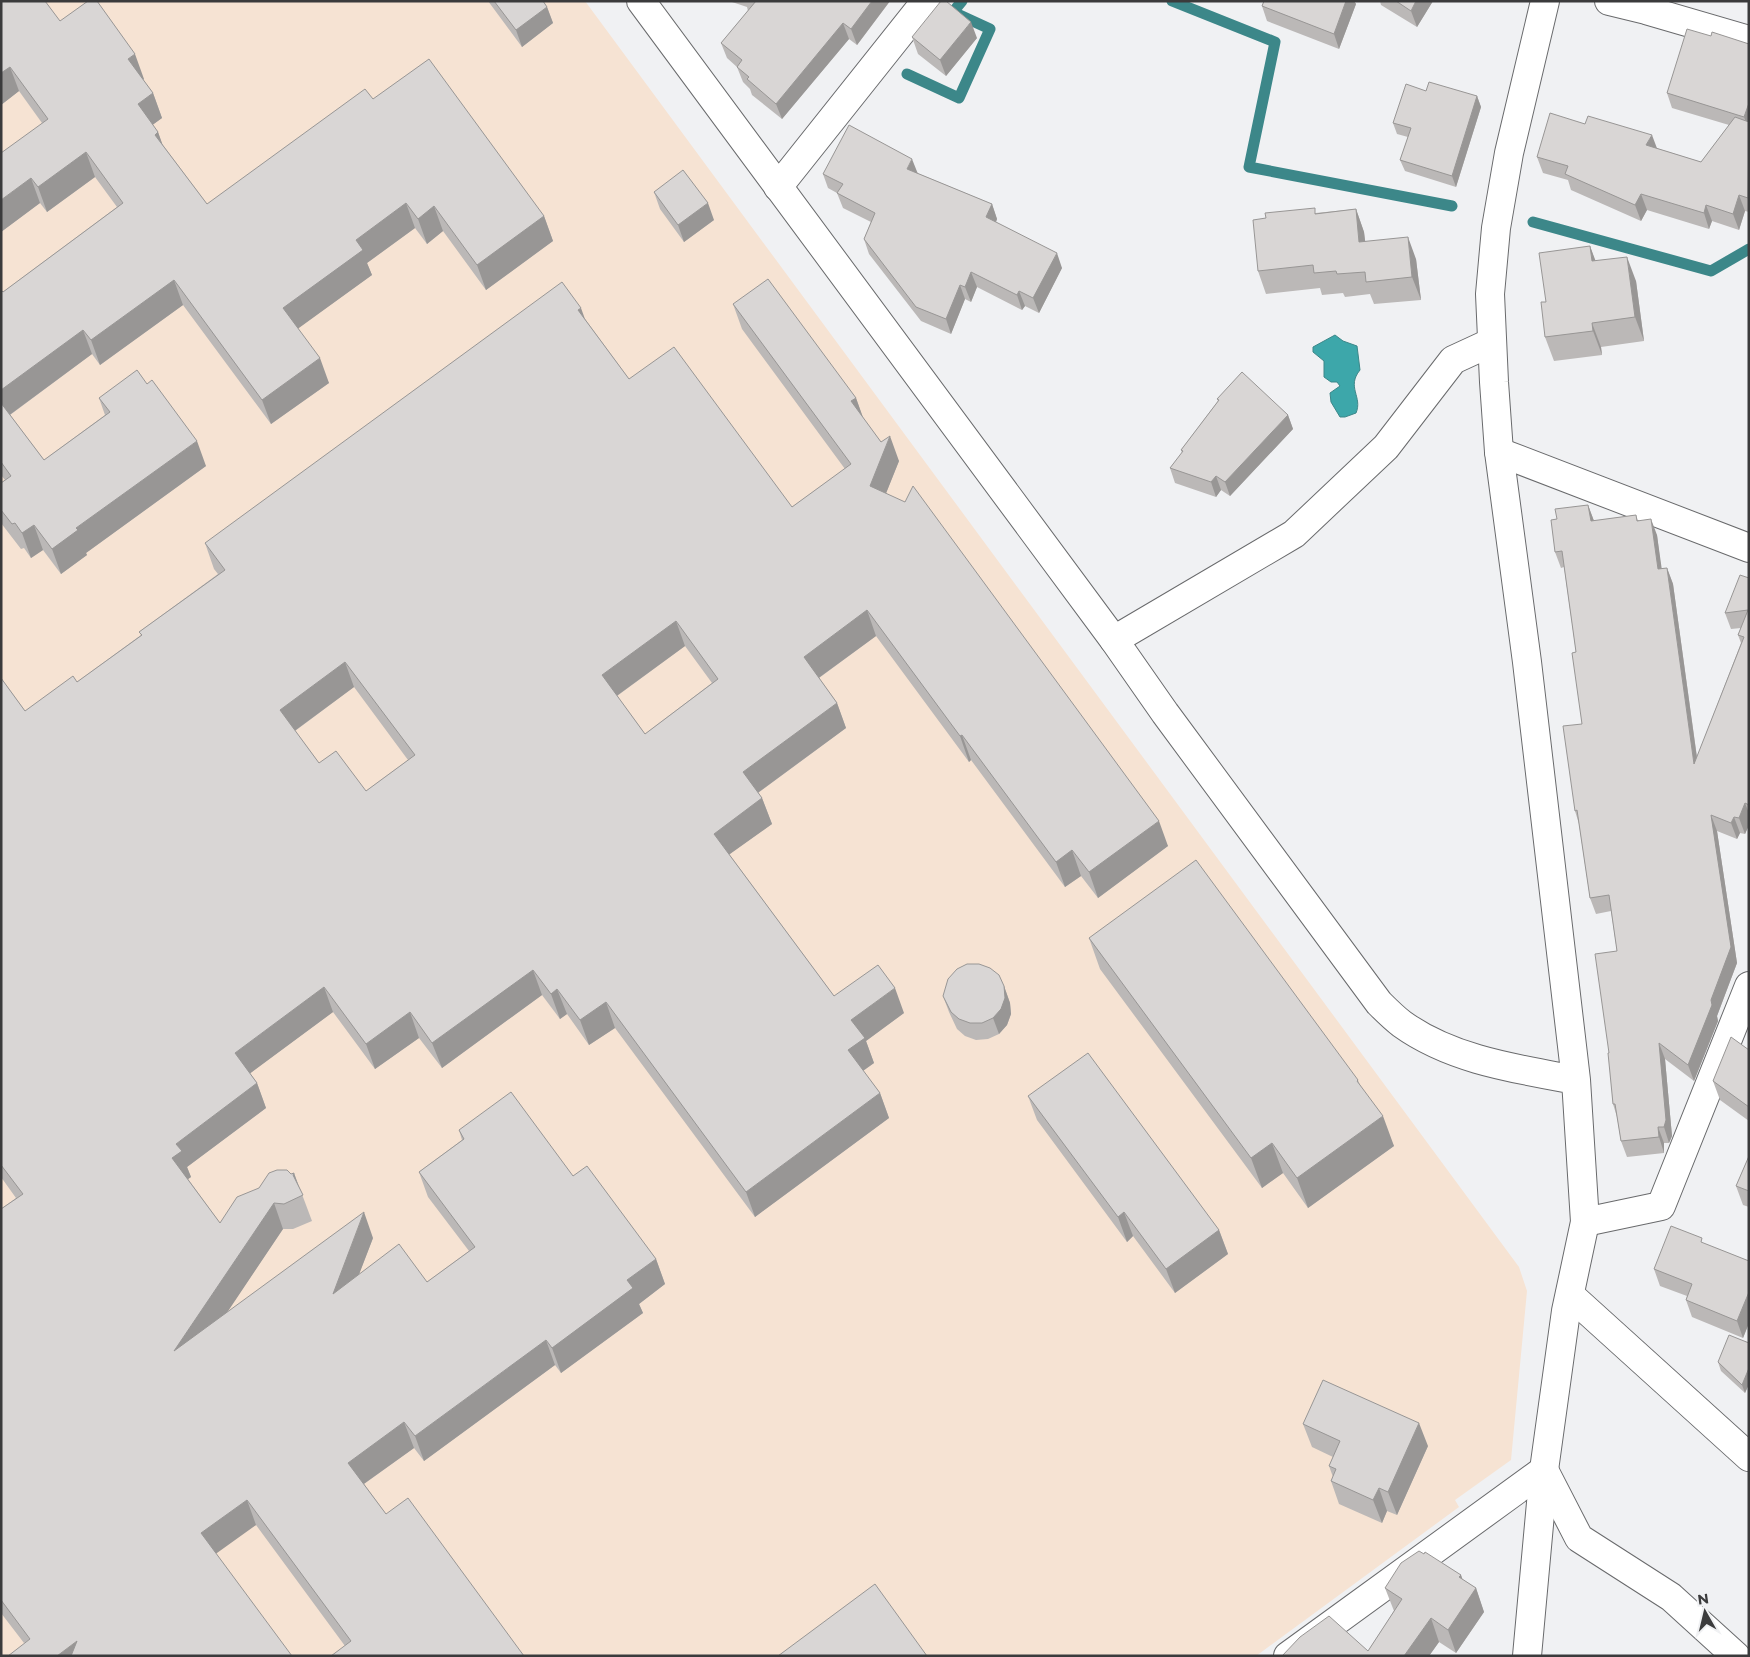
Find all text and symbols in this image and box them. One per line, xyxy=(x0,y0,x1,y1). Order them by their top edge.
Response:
north arrow xyxy=(1680,1587,1730,1637)
text: N xyxy=(1696,1589,1710,1609)

